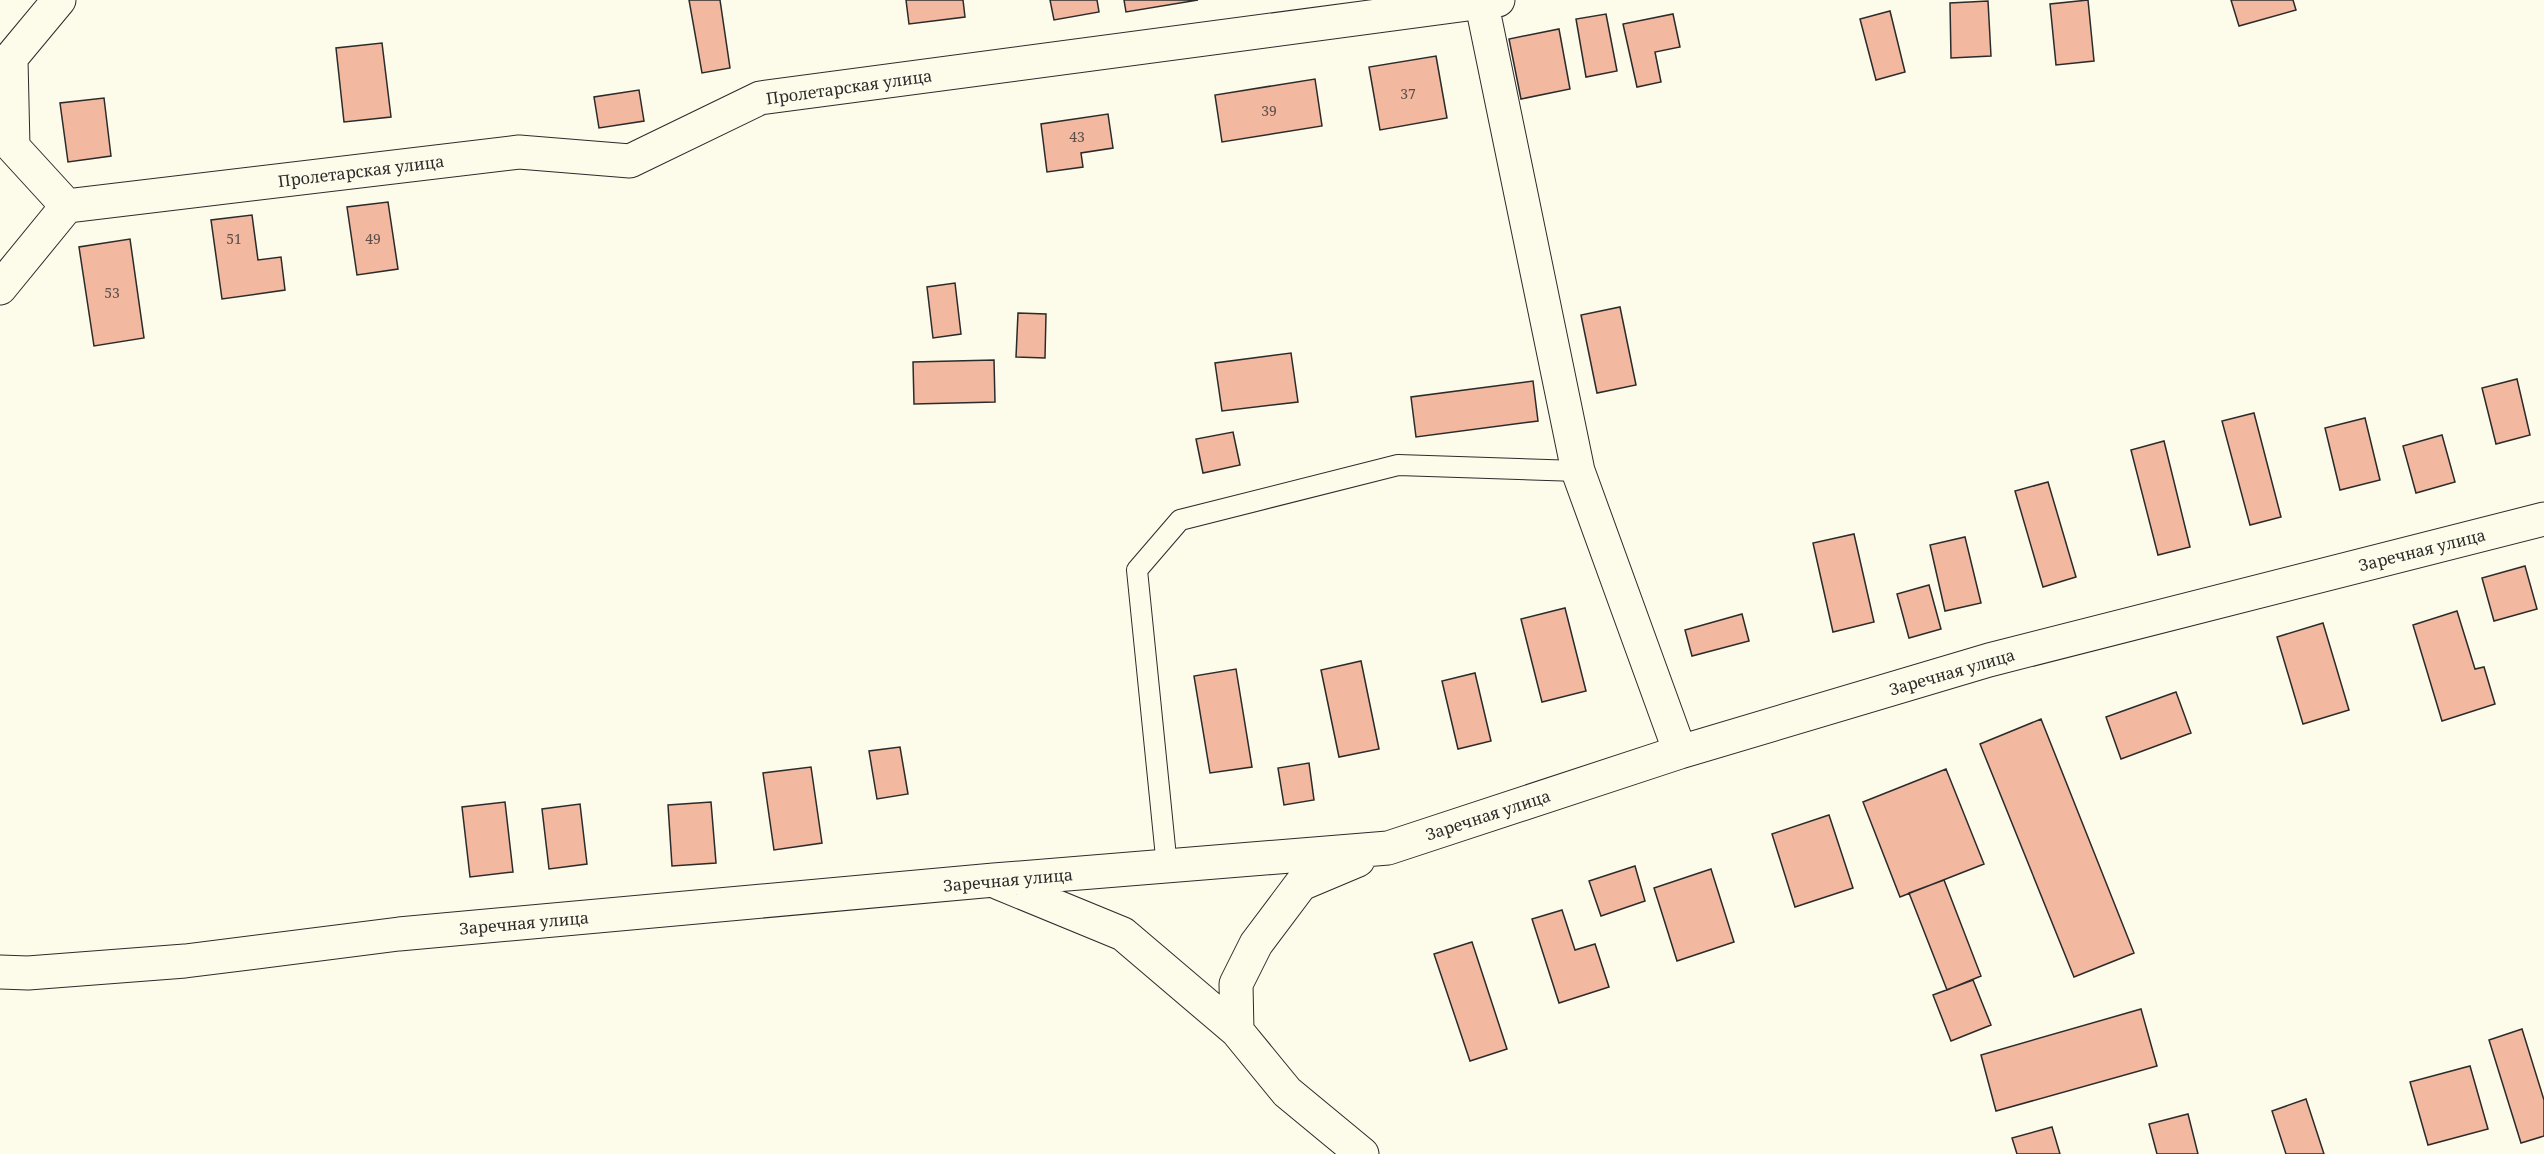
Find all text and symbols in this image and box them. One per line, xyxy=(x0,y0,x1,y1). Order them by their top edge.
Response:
street label: Пролетарская улица xyxy=(765,64,933,110)
house number: 37 xyxy=(1400,84,1416,103)
house number: 39 xyxy=(1261,101,1277,120)
house number: 43 xyxy=(1069,127,1085,146)
street label: Пролетарская улица xyxy=(277,150,445,192)
house number: 51 xyxy=(226,229,242,248)
house number: 49 xyxy=(365,229,381,248)
house number: 53 xyxy=(104,283,120,302)
street label: Заречная улица xyxy=(2356,524,2488,576)
street label: Заречная улица xyxy=(1886,644,2018,700)
street label: Заречная улица xyxy=(1423,784,1553,846)
street label: Заречная улица xyxy=(942,863,1074,897)
street label: Заречная улица xyxy=(458,906,590,940)

